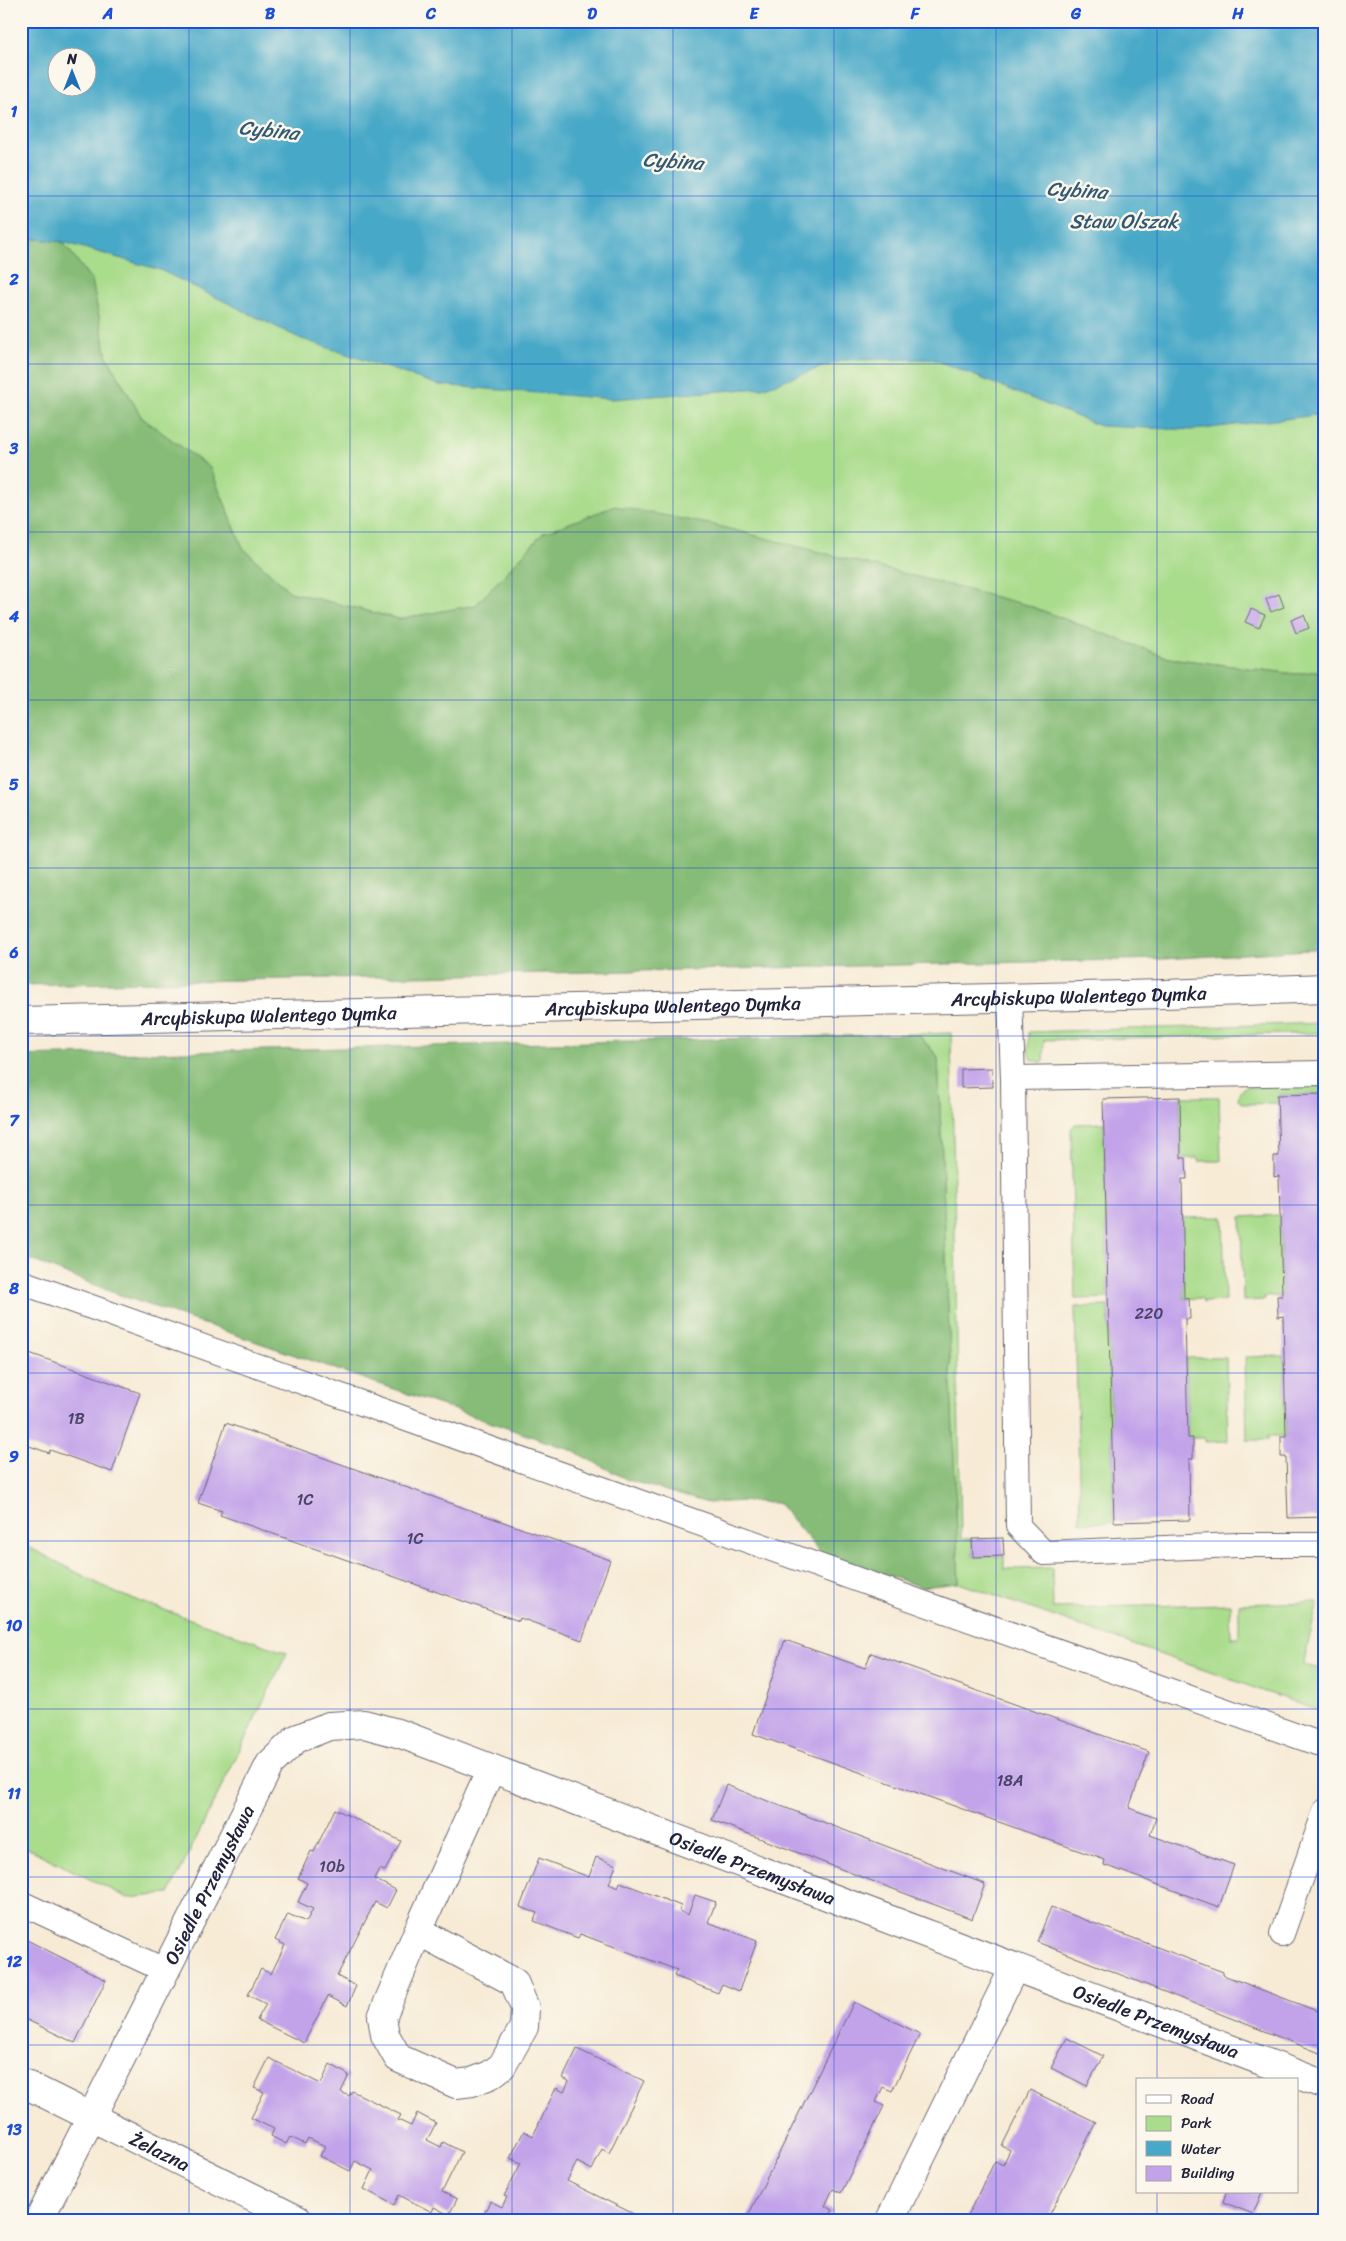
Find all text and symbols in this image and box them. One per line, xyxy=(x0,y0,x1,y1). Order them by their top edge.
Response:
text: A xyxy=(102,0,113,28)
text: B xyxy=(265,0,276,28)
text: C xyxy=(425,0,437,28)
text: D xyxy=(587,0,597,28)
text: E xyxy=(750,0,760,28)
text: F xyxy=(910,0,921,28)
text: G xyxy=(1070,0,1082,28)
text: H xyxy=(1231,0,1244,28)
text: N xyxy=(66,47,77,72)
north arrow xyxy=(48,48,98,98)
text: 1 xyxy=(11,97,18,126)
water label: Cybina xyxy=(237,110,304,151)
water label: Cybina xyxy=(642,142,707,181)
water label: Cybina xyxy=(1046,171,1111,210)
water label: Staw Olszak xyxy=(1070,204,1180,239)
text: 2 xyxy=(8,265,19,294)
text: 3 xyxy=(9,434,19,463)
text: 4 xyxy=(8,602,19,631)
text: 5 xyxy=(9,770,19,799)
text: 6 xyxy=(8,938,19,967)
street label: Arcybiskupa Walentego Dymka xyxy=(950,976,1208,1016)
street label: Arcybiskupa Walentego Dymka xyxy=(544,987,801,1026)
street label: Arcybiskupa Walentego Dymka xyxy=(140,996,398,1035)
text: 7 xyxy=(9,1106,20,1135)
text: 8 xyxy=(8,1274,19,1303)
house number: 220 xyxy=(1135,1299,1163,1328)
house number: 1B xyxy=(68,1404,84,1433)
text: 9 xyxy=(9,1442,19,1471)
house number: 1C xyxy=(297,1485,313,1514)
house number: 1C xyxy=(407,1524,423,1553)
text: 10 xyxy=(6,1611,22,1640)
house number: 18A xyxy=(996,1766,1024,1795)
text: 11 xyxy=(7,1779,21,1808)
street label: Osiedle Przemysława xyxy=(155,1799,264,1971)
street label: Osiedle Przemysława xyxy=(664,1821,841,1915)
house number: 10b xyxy=(319,1852,345,1881)
text: 12 xyxy=(6,1947,23,1976)
street label: Osiedle Przemysława xyxy=(1068,1975,1244,2068)
legend xyxy=(1136,2078,1298,2194)
text: Road xyxy=(1181,2086,1214,2112)
text: Park xyxy=(1181,2110,1212,2136)
text: 13 xyxy=(6,2115,22,2144)
street label: Żelazna xyxy=(124,2123,196,2181)
text: Water xyxy=(1181,2136,1221,2162)
text: Building xyxy=(1181,2160,1235,2186)

